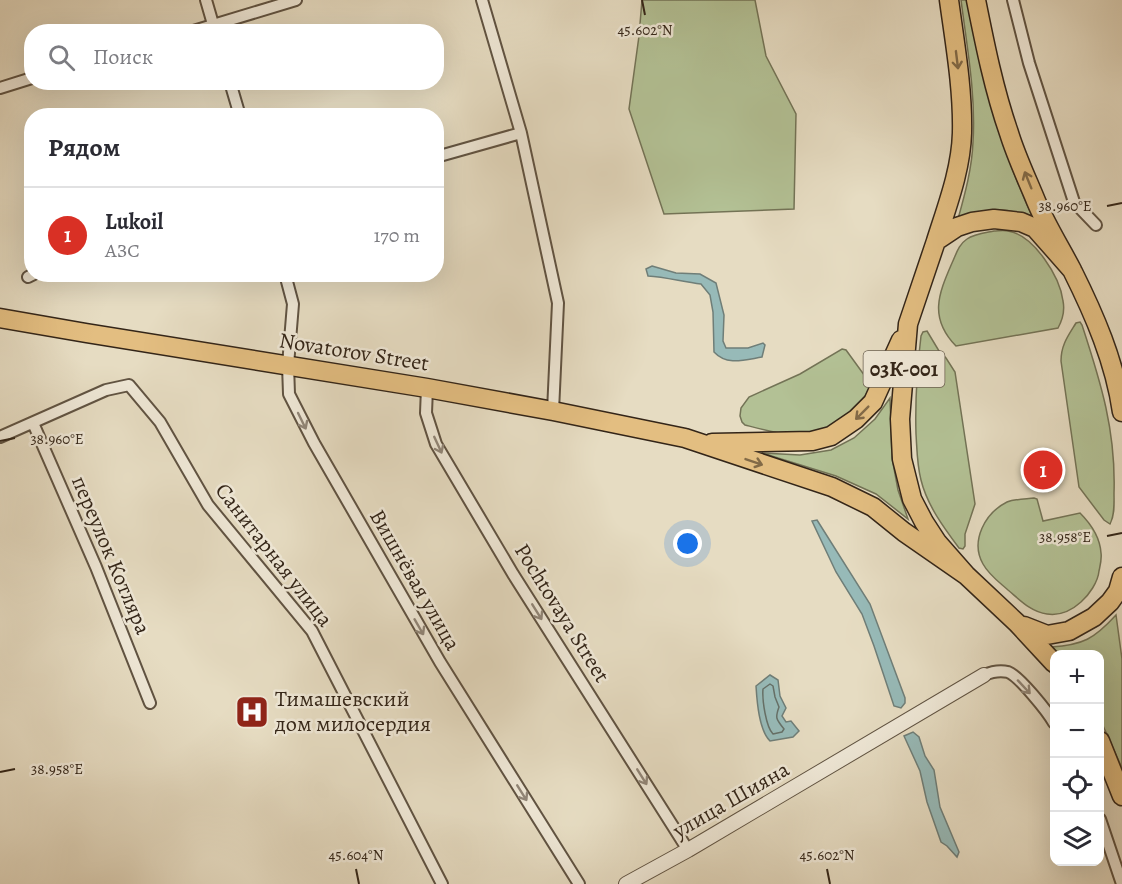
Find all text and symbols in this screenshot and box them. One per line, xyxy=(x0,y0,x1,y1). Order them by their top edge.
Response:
text: 45.602°N xyxy=(617,20,673,40)
search box xyxy=(24,24,444,90)
icon: search xyxy=(45,41,78,74)
text: Поиск xyxy=(93,42,153,72)
one-way arrow xyxy=(951,50,962,70)
text: Рядом xyxy=(48,130,120,165)
one-way arrow xyxy=(1021,171,1032,190)
text: 38.960°E xyxy=(1038,196,1092,216)
text: Lukoil xyxy=(105,207,163,237)
text: 1 xyxy=(64,222,71,249)
text: 170 m xyxy=(374,222,420,249)
text: АЗС xyxy=(105,237,140,264)
street label: Novatorov Street xyxy=(277,325,431,379)
road number: 03К-001 xyxy=(864,351,944,387)
one-way arrow xyxy=(855,405,870,420)
one-way arrow xyxy=(297,411,309,429)
text: 38.960°E xyxy=(30,429,84,449)
one-way arrow xyxy=(432,435,444,453)
pin: 1 xyxy=(1024,448,1062,492)
one-way arrow xyxy=(744,457,763,468)
street label: переулок Котляра xyxy=(64,471,158,640)
street label: Санитарная улица xyxy=(208,477,340,634)
street label: Вишнёвая улица xyxy=(362,504,468,657)
text: 38.958°E xyxy=(1039,527,1091,547)
your location xyxy=(673,529,702,558)
street label: Pochtovaya Street xyxy=(507,538,617,688)
one-way arrow xyxy=(532,603,544,620)
one-way arrow xyxy=(414,618,426,635)
map controls xyxy=(1050,650,1104,866)
button: + xyxy=(1050,650,1104,704)
one-way arrow xyxy=(1017,679,1031,694)
place label: Тимашевский дом милосердия xyxy=(274,684,431,739)
hospital icon: Тимашевский дом милосердия xyxy=(234,694,270,730)
button: − xyxy=(1050,704,1104,758)
street label: улица Шияна xyxy=(666,754,796,846)
button: locate xyxy=(1050,758,1104,812)
text: 38.958°E xyxy=(31,759,83,779)
one-way arrow xyxy=(636,768,648,785)
one-way arrow xyxy=(516,784,528,801)
button: layers xyxy=(1050,812,1104,866)
text: 45.604°N xyxy=(329,845,384,865)
text: 45.602°N xyxy=(799,845,855,865)

